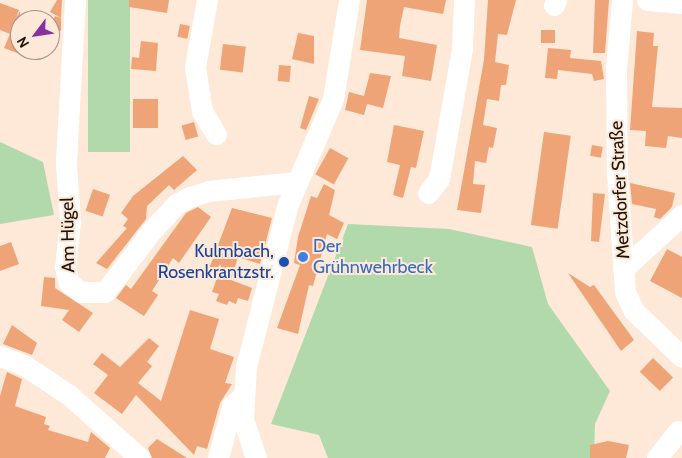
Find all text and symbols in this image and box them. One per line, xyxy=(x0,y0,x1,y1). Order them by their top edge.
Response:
north arrow xyxy=(10,10,60,60)
text: N xyxy=(13,33,33,51)
street label: Metzdorfer Straße xyxy=(606,120,634,260)
street label: Am Hügel xyxy=(57,197,79,273)
place label: Der Grühnwehrbeck xyxy=(313,236,433,278)
place label: Kulmbach, Rosenkrantzstr. xyxy=(158,241,274,284)
marker: Der Grühnwehrbeck xyxy=(297,251,309,263)
marker: Kulmbach, Rosenkrantzstr. xyxy=(278,256,290,268)

